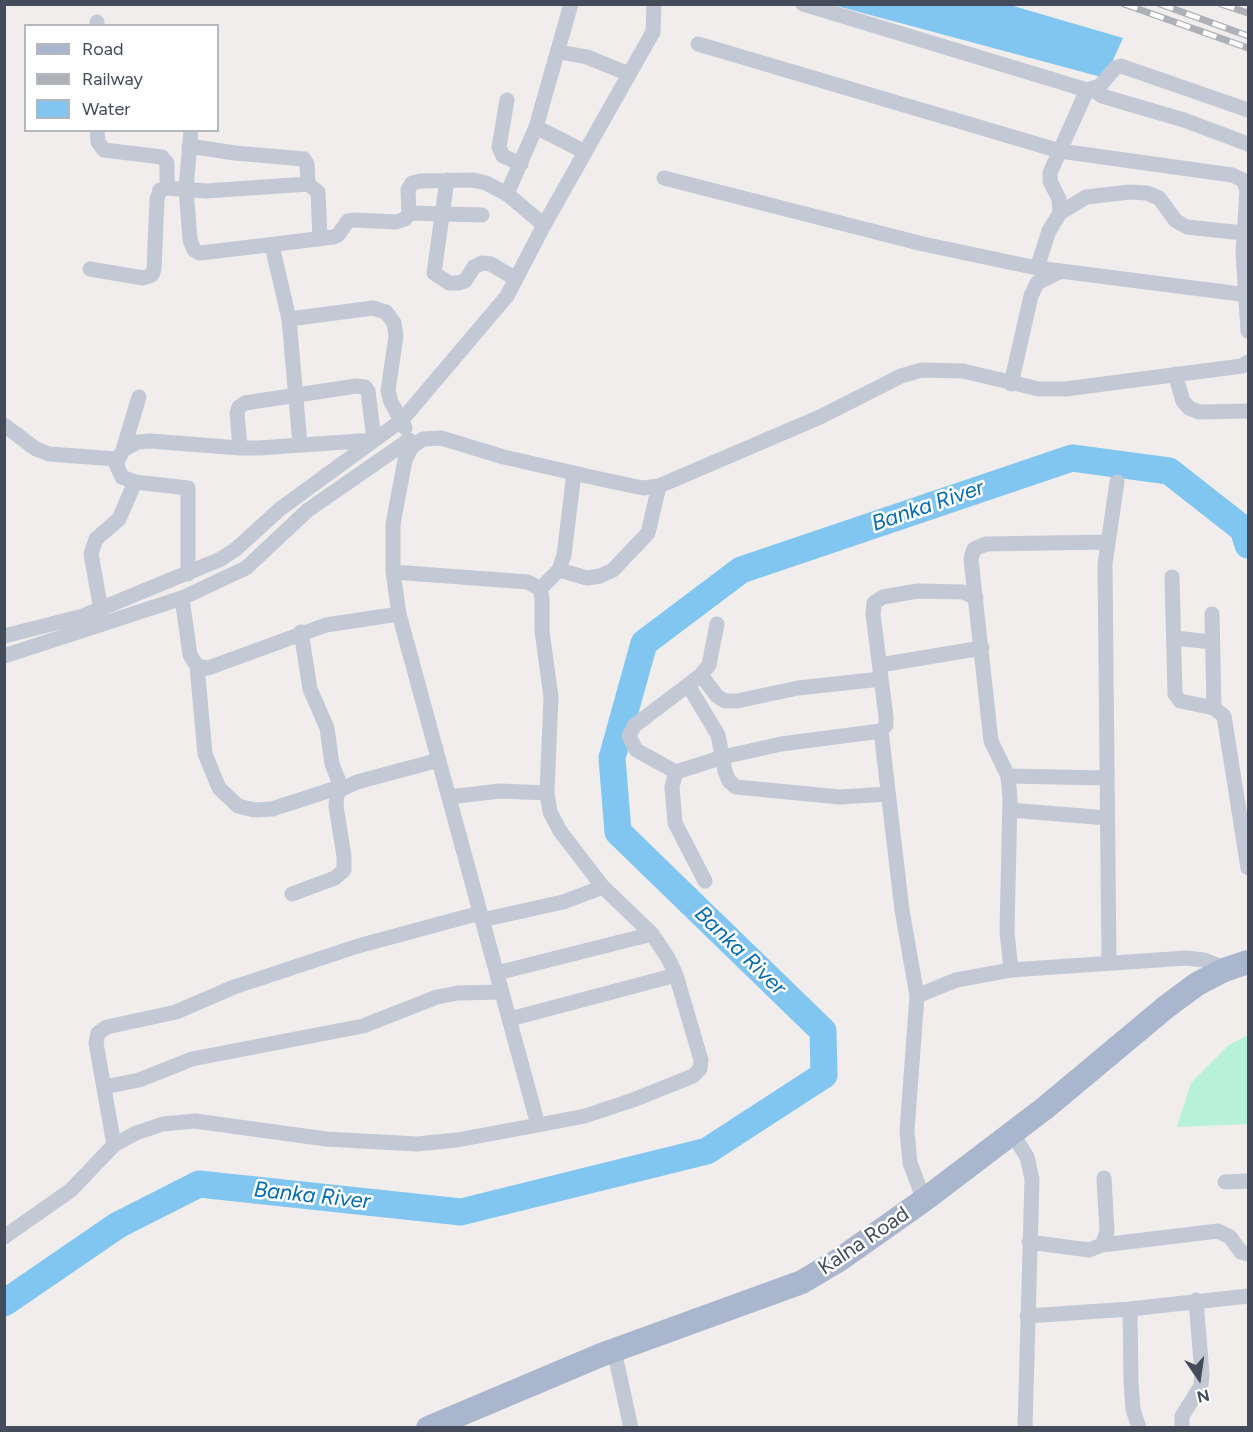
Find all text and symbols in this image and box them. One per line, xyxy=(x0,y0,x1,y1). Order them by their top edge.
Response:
legend xyxy=(24,24,219,132)
text: Road xyxy=(82,38,123,60)
text: Railway xyxy=(82,68,143,90)
text: Water xyxy=(82,98,130,120)
water label: Banka River xyxy=(868,474,988,538)
water label: Banka River xyxy=(689,901,791,1001)
water label: Banka River xyxy=(252,1177,372,1215)
street label: Kalna Road xyxy=(814,1201,914,1281)
north arrow xyxy=(1169,1348,1229,1408)
text: N xyxy=(1195,1385,1211,1407)

